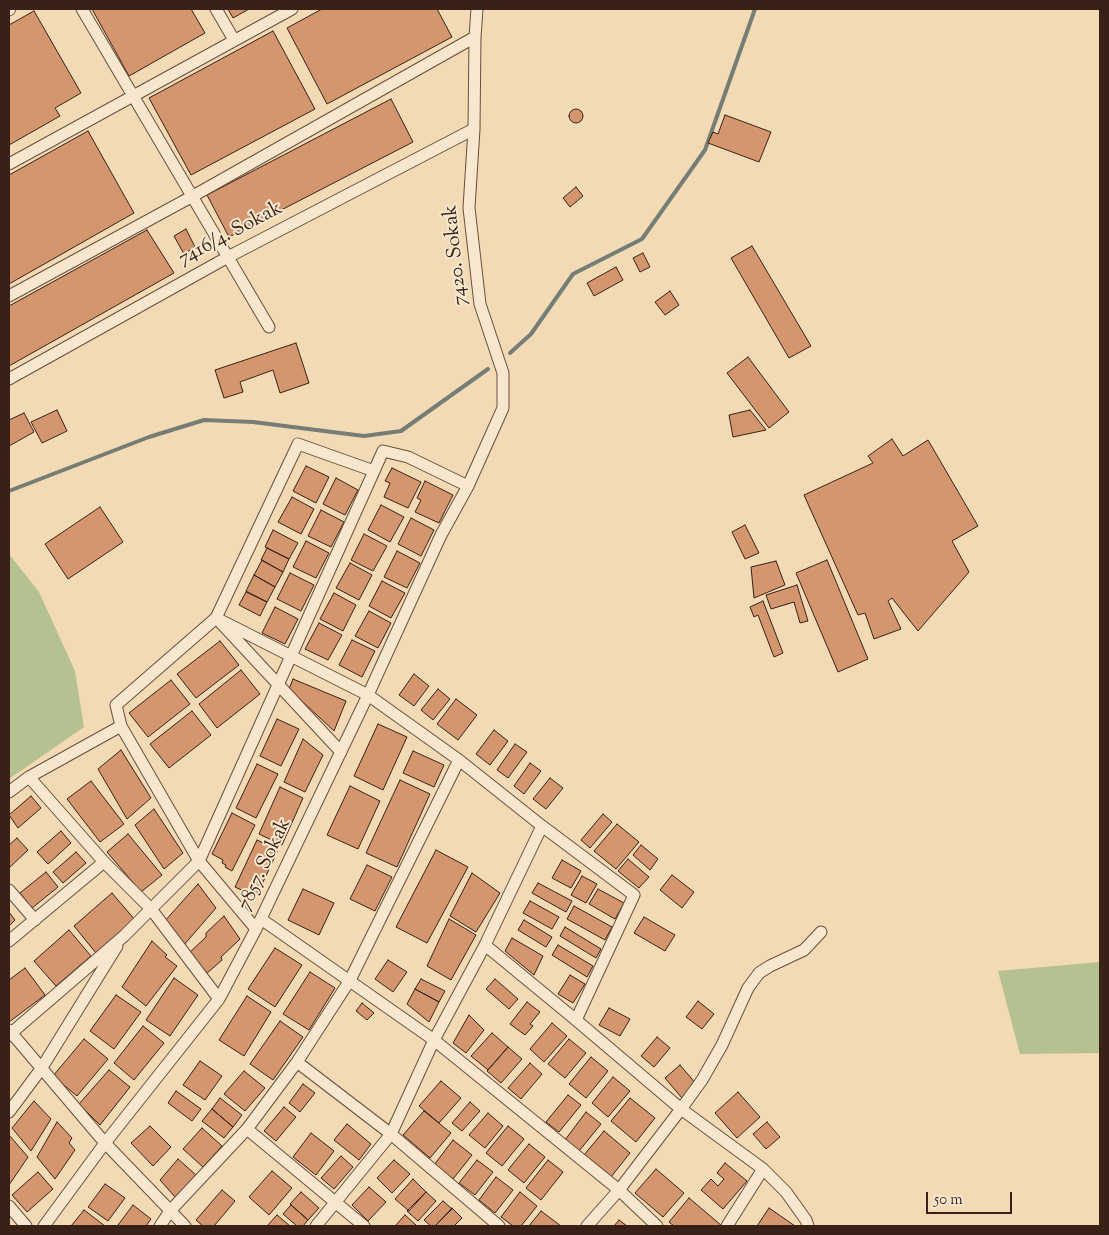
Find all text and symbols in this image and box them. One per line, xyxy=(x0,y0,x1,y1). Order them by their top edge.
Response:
street label: 7416/4. Sokak xyxy=(175,198,287,272)
street label: 7420. Sokak xyxy=(440,203,474,307)
street label: 7857. Sokak xyxy=(234,815,298,915)
scale bar xyxy=(929,1182,1015,1214)
text: 50 m xyxy=(934,1190,963,1211)

